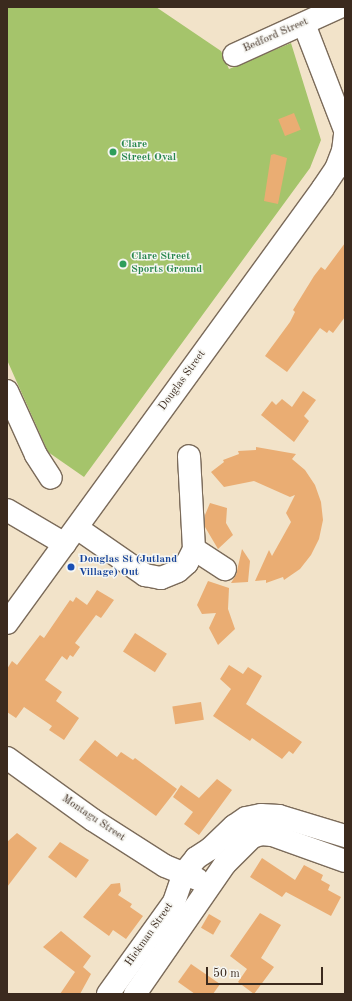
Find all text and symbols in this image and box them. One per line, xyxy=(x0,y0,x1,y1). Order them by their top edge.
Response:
street label: Bedford Street xyxy=(241,16,311,56)
place label: Clare Street Oval xyxy=(121,139,176,165)
marker: Clare Street Oval xyxy=(108,147,118,157)
place label: Clare Street Sports Ground xyxy=(131,251,202,277)
marker: Clare Street Sports Ground xyxy=(118,259,128,269)
street label: Douglas Street xyxy=(157,348,209,414)
place label: Douglas St (Jutland Village) Out xyxy=(79,554,177,580)
marker: Douglas St (Jutland Village) Out xyxy=(66,562,76,572)
street label: Montagu Street xyxy=(59,793,127,845)
street label: Hickman Street xyxy=(123,901,177,969)
scale bar xyxy=(208,959,325,985)
text: 50 m xyxy=(213,968,240,980)

